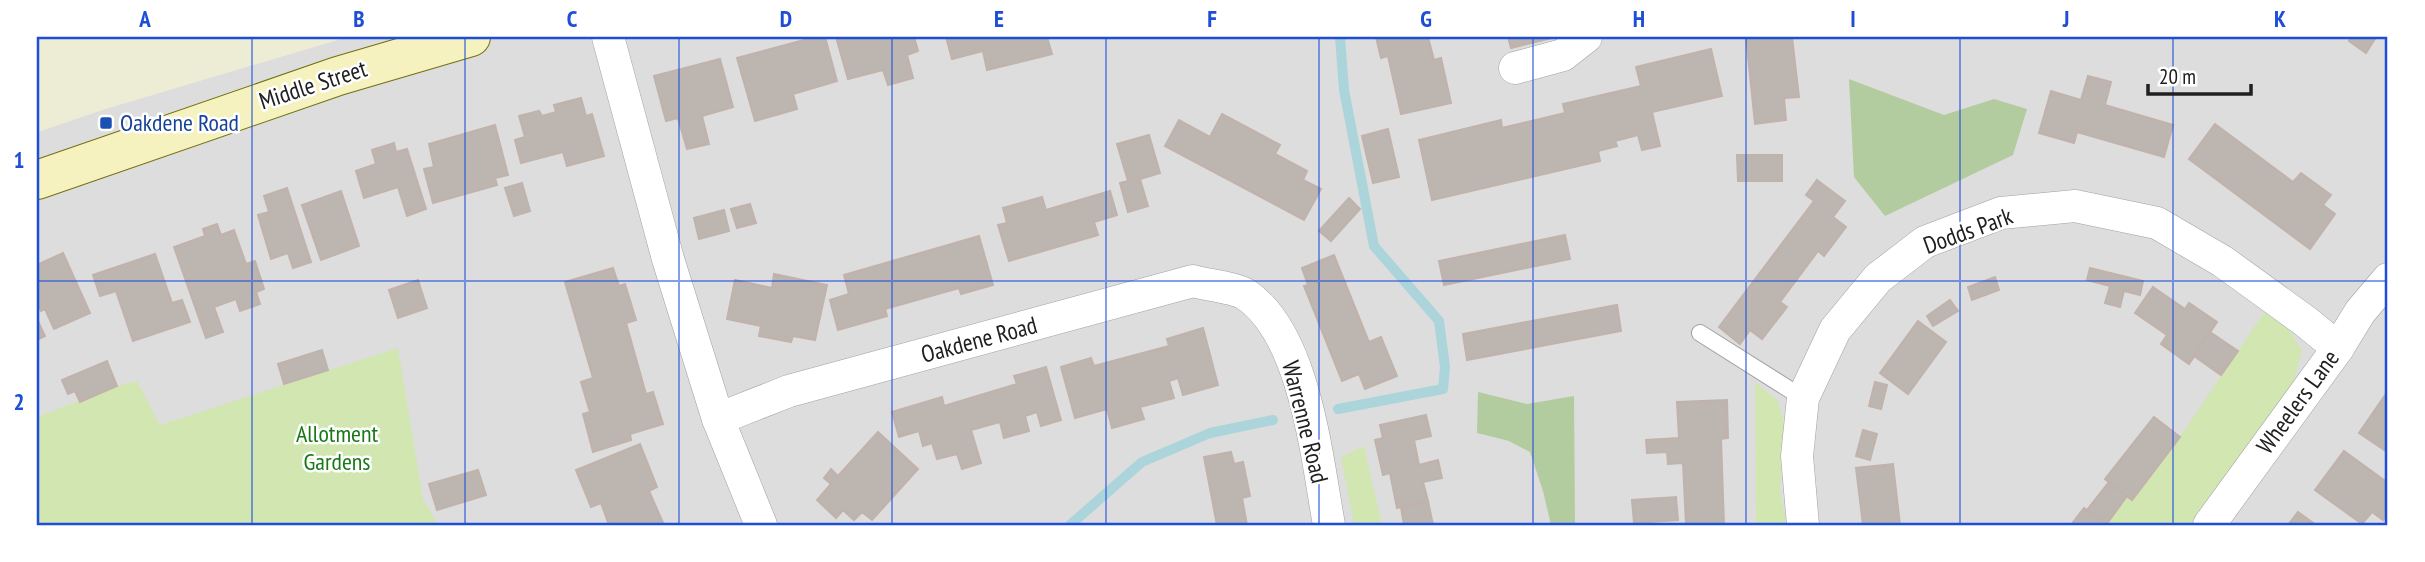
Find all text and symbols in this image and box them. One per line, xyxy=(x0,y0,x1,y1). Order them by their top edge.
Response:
text: A xyxy=(138,4,151,33)
text: B xyxy=(353,4,365,33)
text: C xyxy=(567,4,578,33)
text: D xyxy=(780,4,792,33)
text: E xyxy=(994,4,1004,33)
text: F xyxy=(1207,4,1217,33)
text: G xyxy=(1420,4,1432,33)
text: H xyxy=(1633,4,1645,33)
text: I xyxy=(1850,4,1856,33)
text: J xyxy=(2062,4,2069,33)
text: K xyxy=(2274,4,2286,33)
street label: Middle Street xyxy=(255,52,371,117)
scale bar xyxy=(2148,52,2252,96)
text: 20 m xyxy=(2159,63,2196,90)
place label: Oakdene Road xyxy=(120,107,239,138)
marker: Oakdene Road xyxy=(98,115,114,131)
text: 1 xyxy=(14,145,25,174)
street label: Dodds Park xyxy=(1919,200,2017,261)
street label: Oakdene Road xyxy=(917,309,1040,370)
street label: Wheelers Lane xyxy=(2249,344,2346,460)
street label: Warrenne Road xyxy=(1275,357,1336,486)
text: 2 xyxy=(14,387,25,416)
park label: Allotment Gardens xyxy=(296,418,378,477)

